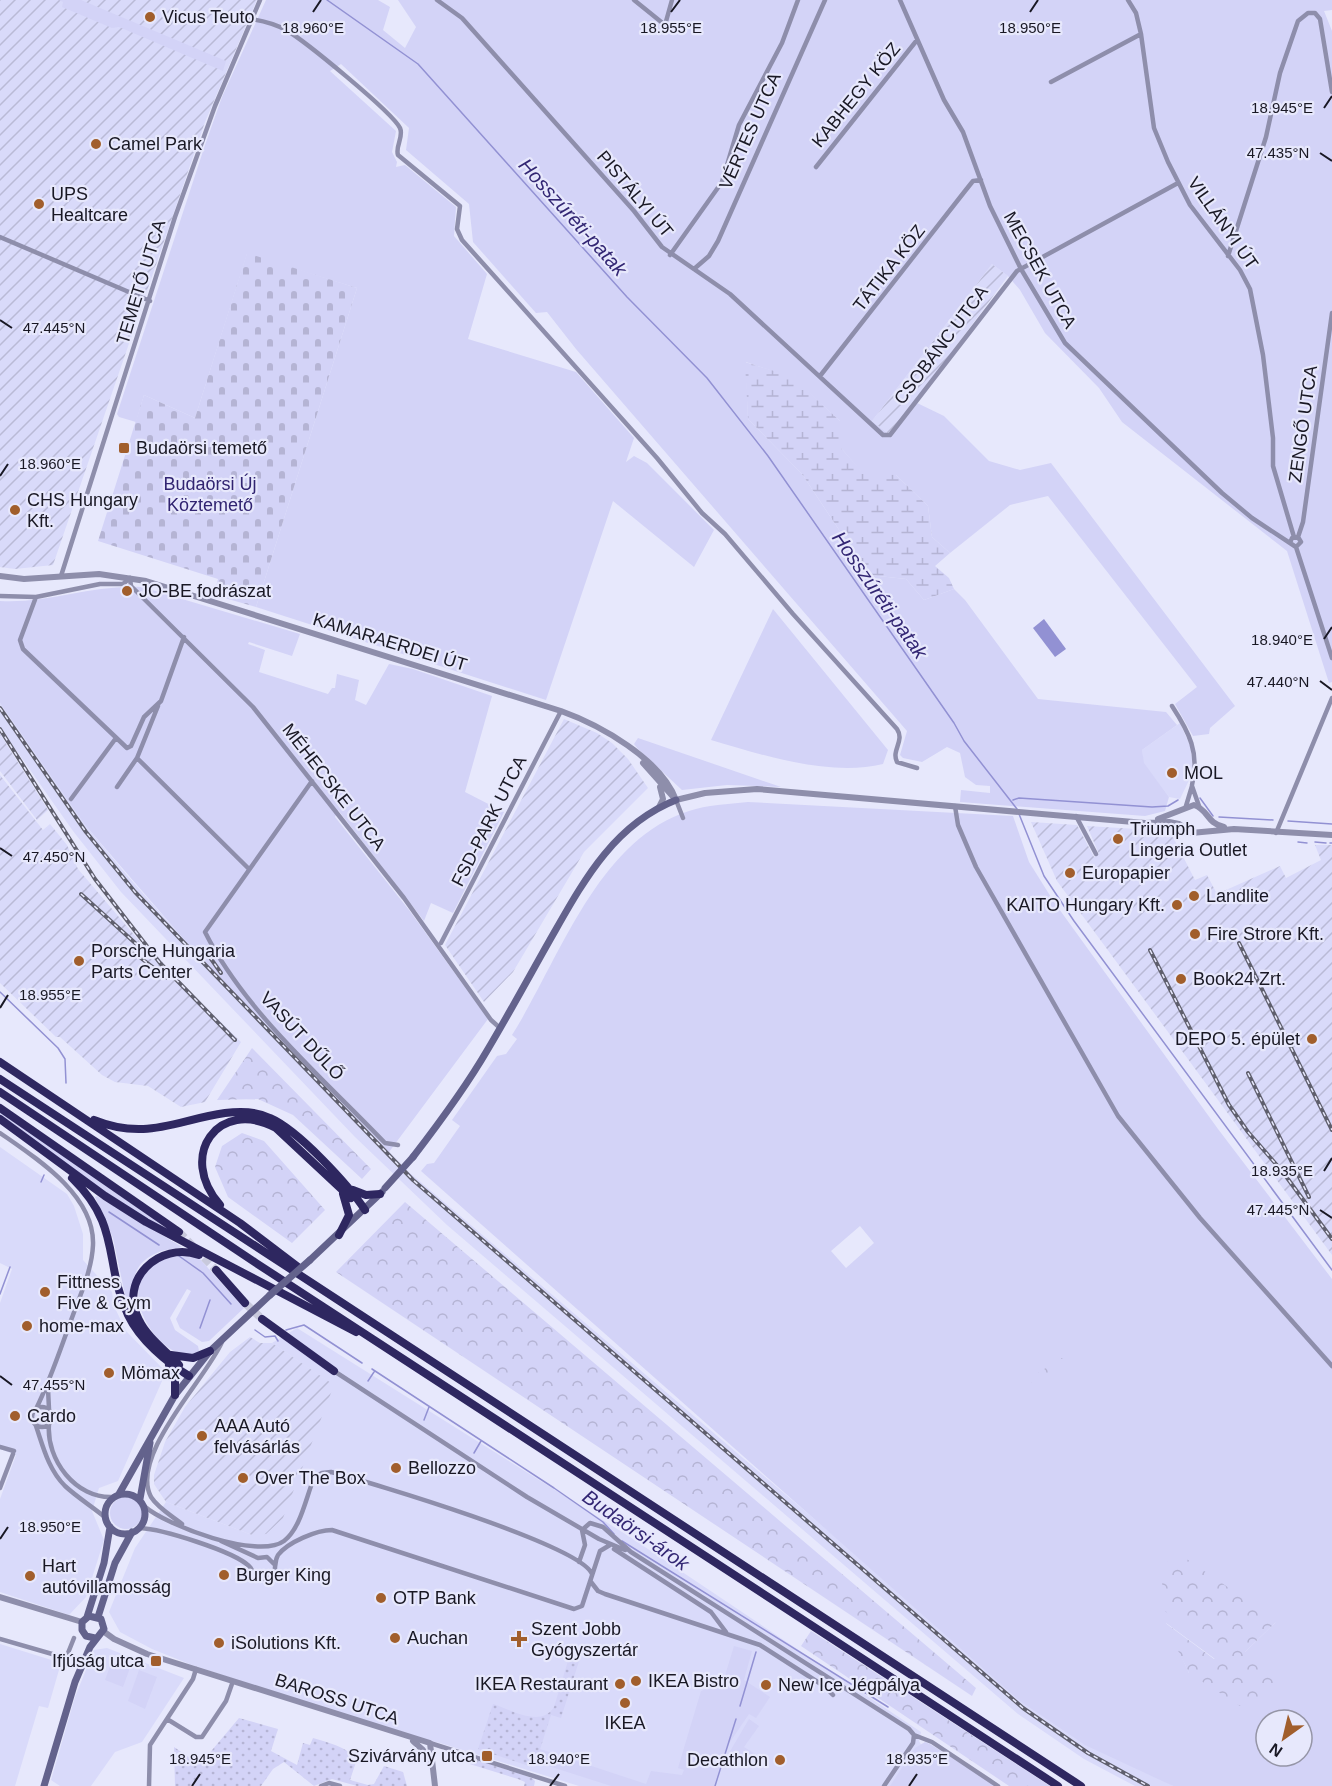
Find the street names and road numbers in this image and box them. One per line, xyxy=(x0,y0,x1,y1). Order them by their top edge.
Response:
street label: KABHEGY KÖZ xyxy=(808,39,904,151)
street label: VÉRTES UTCA xyxy=(715,70,785,192)
street label: PISTÁLYI ÚT xyxy=(593,146,678,241)
street label: VILLÁNYI ÚT xyxy=(1184,172,1263,273)
street label: MECSEK UTCA xyxy=(1000,208,1080,332)
street label: TEMETŐ UTCA xyxy=(112,217,169,347)
street label: TÁTIKA KÖZ xyxy=(849,221,929,315)
street label: CSOBÁNC UTCA xyxy=(890,282,992,408)
street label: ZENGŐ UTCA xyxy=(1284,364,1321,484)
street label: KAMARAERDEI ÚT xyxy=(311,608,470,675)
street label: MÉHECSKE UTCA xyxy=(278,720,390,854)
street label: FSD-PARK UTCA xyxy=(447,752,531,890)
street label: VASÚT DŰLŐ xyxy=(256,987,349,1084)
street label: BAROSS UTCA xyxy=(273,1670,401,1728)

